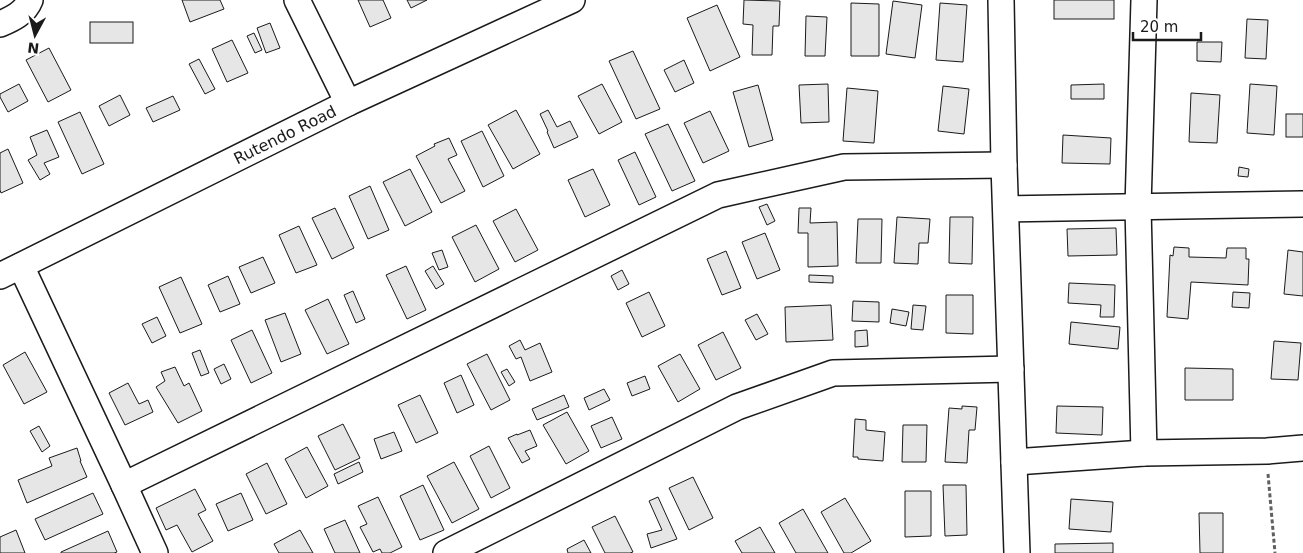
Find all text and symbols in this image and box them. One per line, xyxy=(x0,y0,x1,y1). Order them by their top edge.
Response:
north arrow xyxy=(10,10,60,60)
scale bar xyxy=(1133,10,1200,42)
text: 20 m xyxy=(1140,18,1178,36)
text: N xyxy=(27,39,40,57)
street label: Rutendo Road xyxy=(231,101,339,168)

